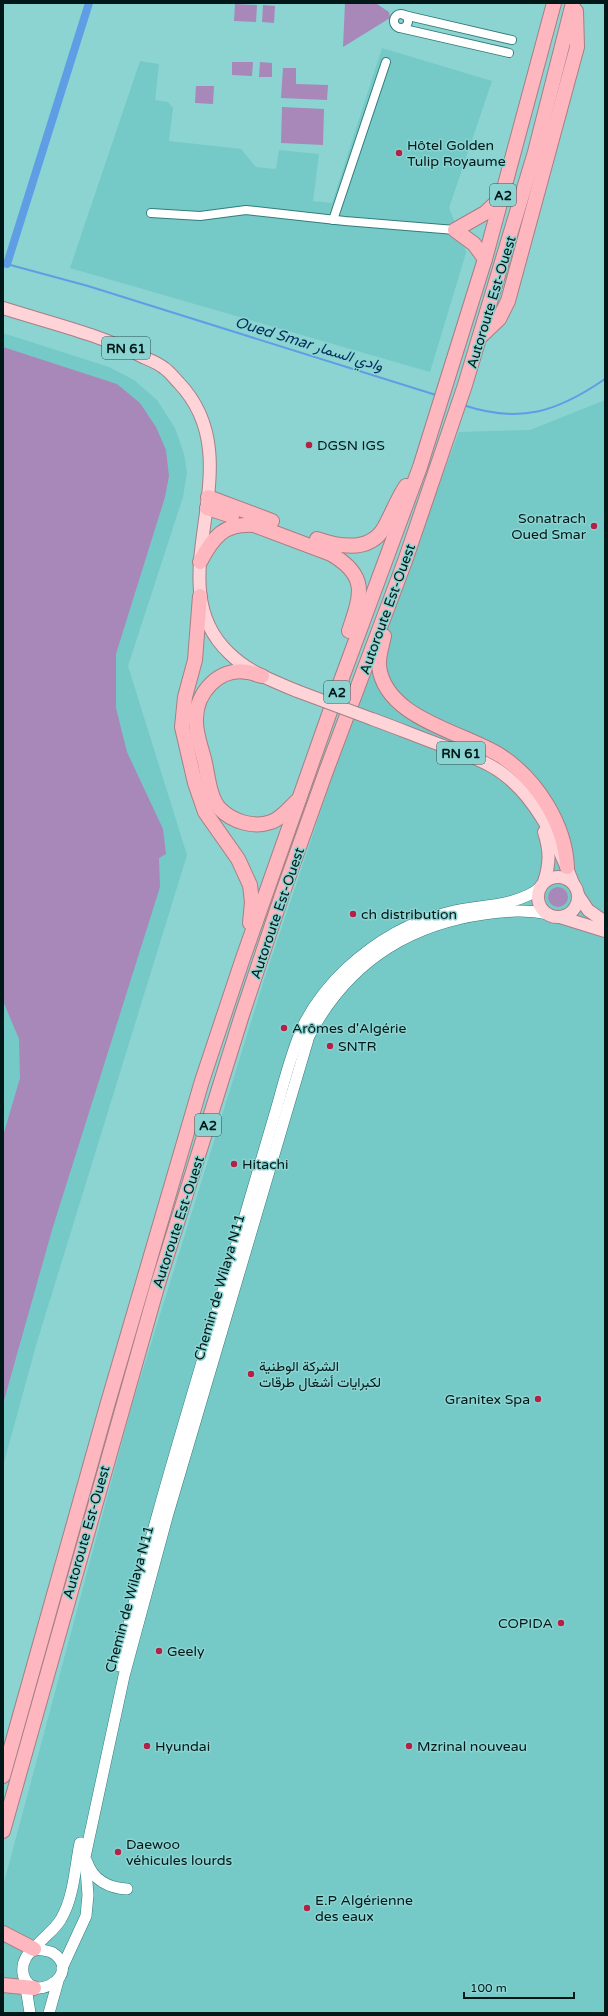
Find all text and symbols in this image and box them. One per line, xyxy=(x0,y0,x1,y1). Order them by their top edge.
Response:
place label: Hôtel Golden Tulip Royaume xyxy=(407,137,506,170)
marker: Hôtel Golden Tulip Royaume xyxy=(394,148,404,158)
road number: A2 xyxy=(490,184,516,206)
street label: Autoroute Est-Ouest xyxy=(463,233,520,371)
water label: Oued Smar وادي السمار xyxy=(232,313,386,378)
road number: RN 61 xyxy=(102,337,150,359)
place label: DGSN IGS xyxy=(317,437,385,454)
marker: DGSN IGS xyxy=(304,440,314,450)
place label: Sonatrach Oued Smar xyxy=(511,510,587,543)
marker: Sonatrach Oued Smar xyxy=(589,521,599,531)
street label: Autoroute Est-Ouest xyxy=(356,541,419,677)
road number: A2 xyxy=(324,681,350,703)
road number: RN 61 xyxy=(437,742,485,764)
street label: Autoroute Est-Ouest xyxy=(247,845,308,981)
place label: ch distribution xyxy=(361,906,457,923)
marker: ch distribution xyxy=(348,909,358,919)
place label: Arômes d'Algérie xyxy=(292,1020,407,1037)
marker: Arômes d'Algérie xyxy=(279,1023,289,1033)
place label: SNTR xyxy=(338,1038,376,1055)
marker: SNTR xyxy=(325,1041,335,1051)
road number: A2 xyxy=(195,1114,221,1136)
street label: Autoroute Est-Ouest xyxy=(149,1153,208,1290)
place label: Hitachi xyxy=(242,1156,289,1173)
marker: Hitachi xyxy=(229,1159,239,1169)
street label: Chemin de Wilaya N11 xyxy=(190,1212,249,1362)
place label: الشركة الوطنية لكبرايات أشغال طرقات xyxy=(259,1358,381,1392)
marker: الشركة الوطنية لكبرايات أشغال طرقات xyxy=(246,1369,256,1379)
place label: Granitex Spa xyxy=(445,1391,530,1408)
marker: Granitex Spa xyxy=(533,1394,543,1404)
street label: Autoroute Est-Ouest xyxy=(59,1463,114,1601)
street label: Chemin de Wilaya N11 xyxy=(102,1524,157,1675)
place label: COPIDA xyxy=(498,1615,553,1632)
marker: COPIDA xyxy=(556,1618,566,1628)
place label: Geely xyxy=(167,1643,205,1660)
marker: Geely xyxy=(154,1646,164,1656)
place label: Hyundai xyxy=(155,1738,210,1755)
place label: Mzrinal nouveau xyxy=(417,1738,527,1755)
marker: Hyundai xyxy=(142,1741,152,1751)
marker: Mzrinal nouveau xyxy=(404,1741,414,1751)
place label: Daewoo véhicules lourds xyxy=(126,1836,233,1869)
marker: Daewoo véhicules lourds xyxy=(113,1847,123,1857)
place label: E.P Algérienne des eaux xyxy=(315,1892,413,1925)
marker: E.P Algérienne des eaux xyxy=(302,1903,312,1913)
scale bar xyxy=(464,1974,574,2000)
text: 100 m xyxy=(470,1981,507,1995)

